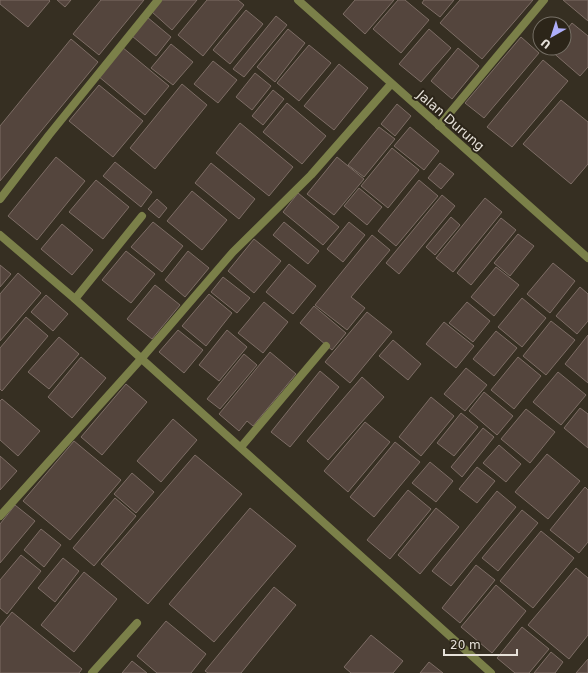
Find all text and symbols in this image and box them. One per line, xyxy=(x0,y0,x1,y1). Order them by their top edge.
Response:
north arrow xyxy=(532,16,572,56)
text: U xyxy=(538,36,554,51)
street label: Jalan Durung xyxy=(413,86,487,154)
scale bar xyxy=(444,631,517,657)
text: 20 m xyxy=(450,638,481,652)

